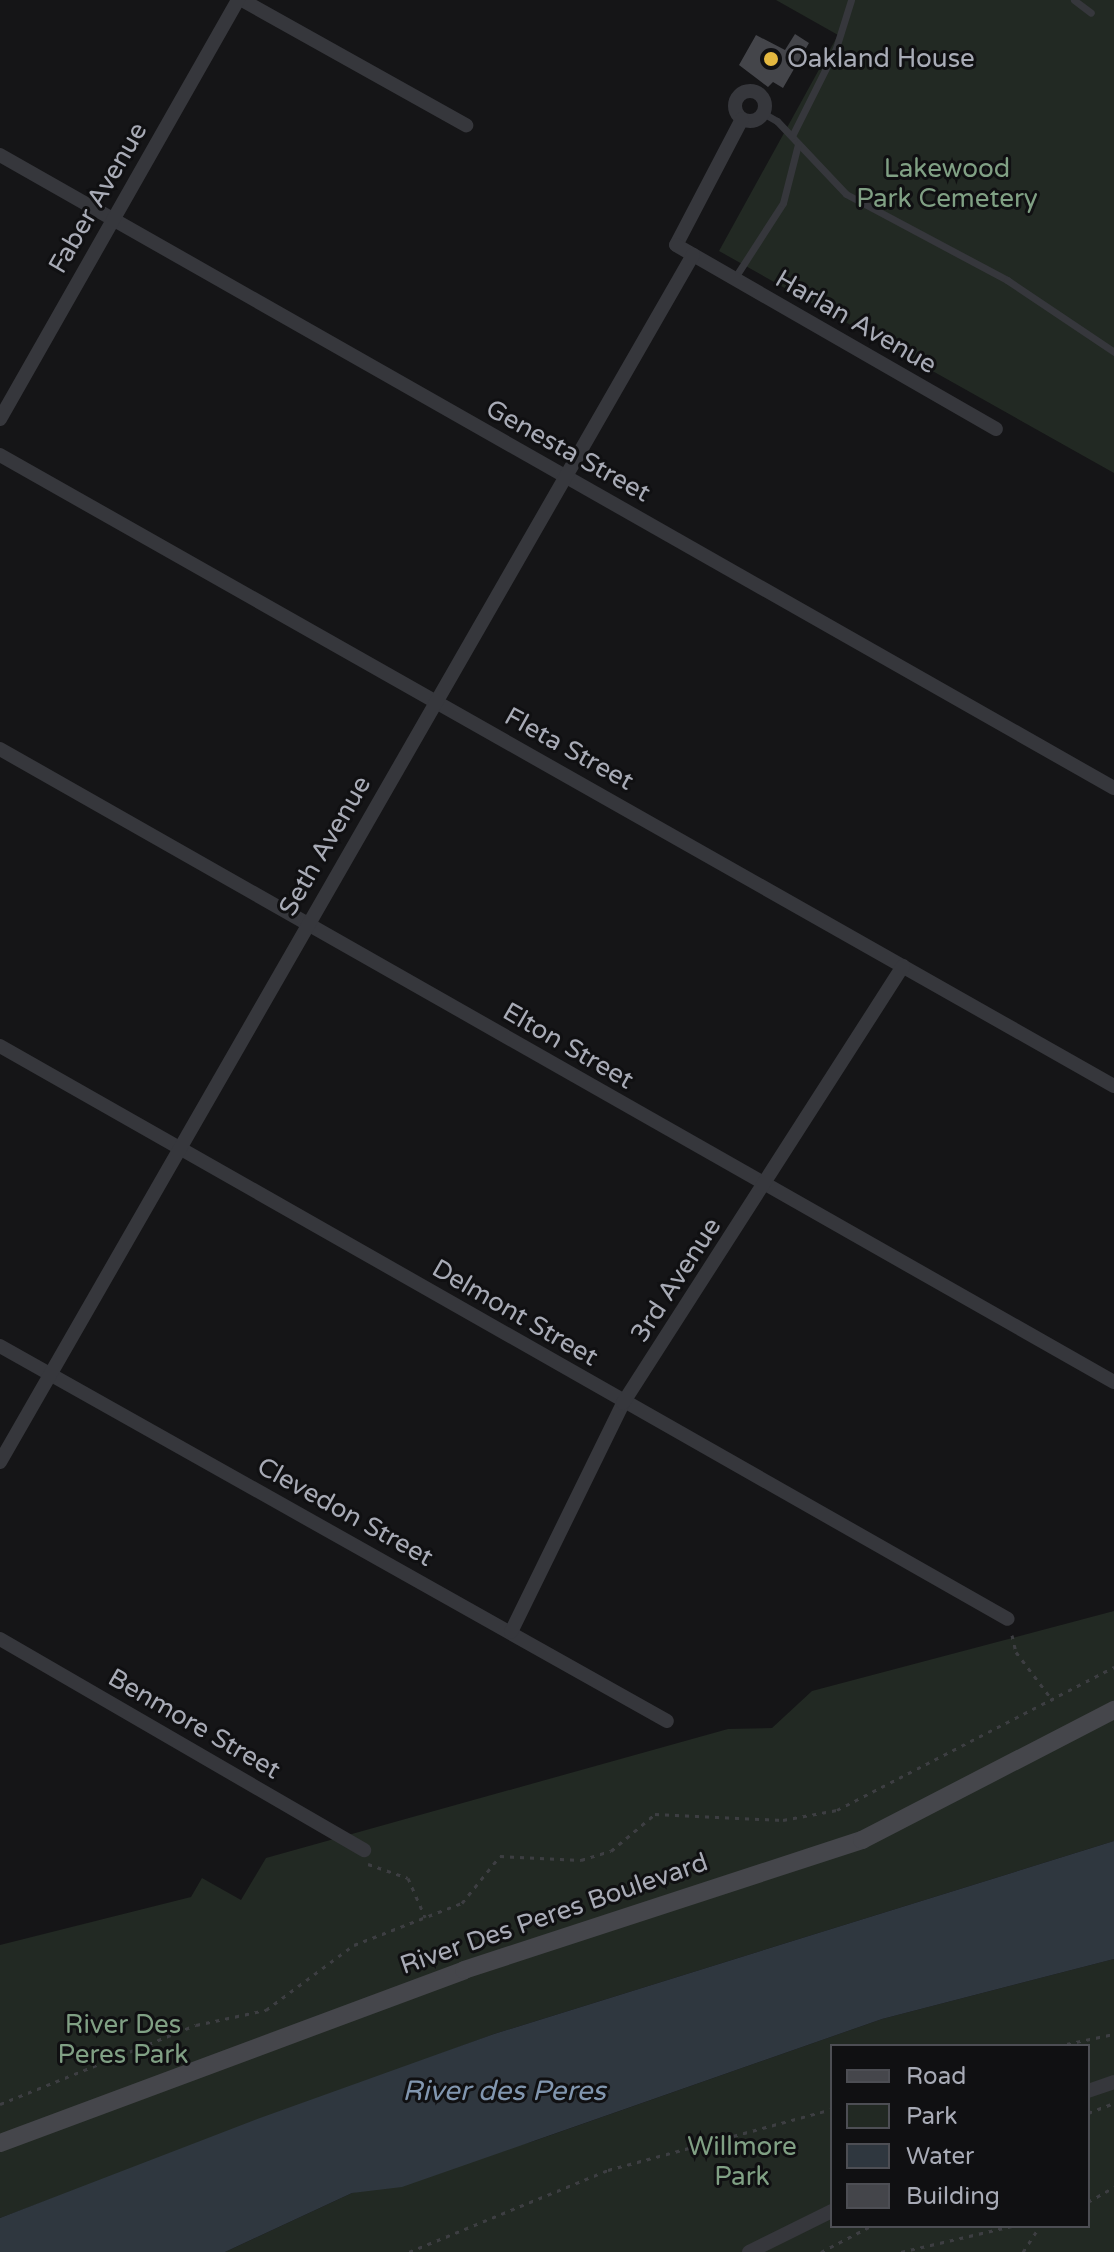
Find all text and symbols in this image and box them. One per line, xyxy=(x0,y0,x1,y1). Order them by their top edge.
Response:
place label: Oakland House xyxy=(787,43,975,75)
marker: Oakland House xyxy=(762,50,780,68)
street label: Faber Avenue xyxy=(42,117,154,279)
park label: Lakewood Park Cemetery xyxy=(856,153,1038,214)
street label: Harlan Avenue xyxy=(770,263,942,381)
street label: Genesta Street xyxy=(480,393,656,509)
street label: Fleta Street xyxy=(499,701,639,797)
street label: Seth Avenue xyxy=(272,771,378,921)
street label: Elton Street xyxy=(497,996,639,1096)
street label: 3rd Avenue xyxy=(624,1212,728,1348)
street label: Delmont Street xyxy=(426,1253,604,1373)
street label: Clevedon Street xyxy=(251,1451,439,1573)
street label: Benmore Street xyxy=(102,1662,286,1786)
street label: River Des Peres Boulevard xyxy=(396,1847,712,1981)
park label: River Des Peres Park xyxy=(58,2009,188,2070)
legend xyxy=(830,2044,1090,2228)
text: Road xyxy=(906,2062,966,2091)
water label: River des Peres xyxy=(402,2074,606,2108)
text: Park xyxy=(906,2102,957,2131)
park label: Willmore Park xyxy=(687,2131,797,2192)
text: Water xyxy=(906,2142,974,2171)
text: Building xyxy=(906,2182,1000,2211)

